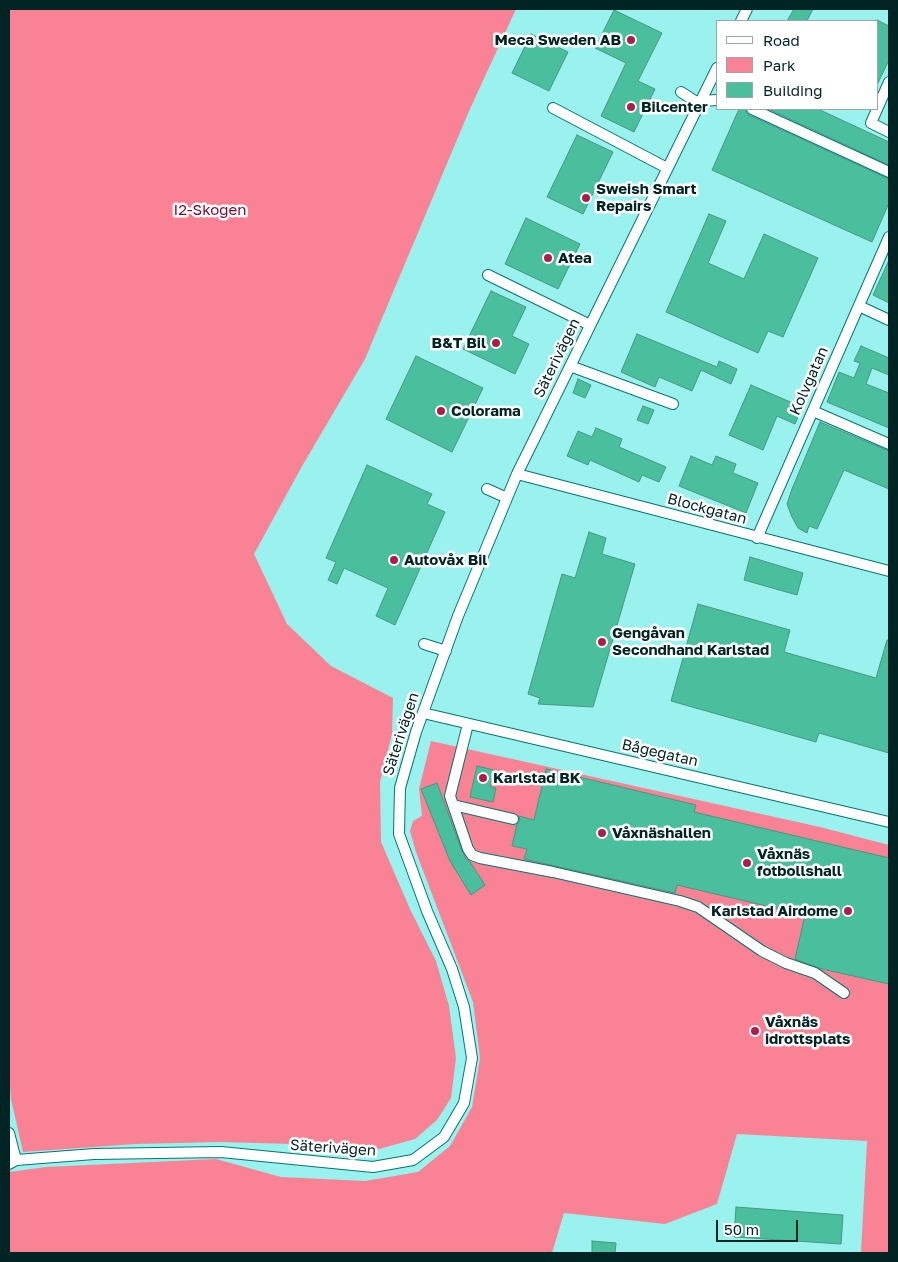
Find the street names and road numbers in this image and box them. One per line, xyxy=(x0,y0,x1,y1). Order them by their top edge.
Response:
street label: Säterivägen xyxy=(530,315,584,401)
street label: Kolvgatan xyxy=(786,344,832,418)
street label: Blockgatan xyxy=(665,490,749,528)
street label: Säterivägen xyxy=(379,690,423,778)
street label: Bågegatan xyxy=(620,735,700,771)
street label: Säterivägen xyxy=(289,1136,377,1160)

